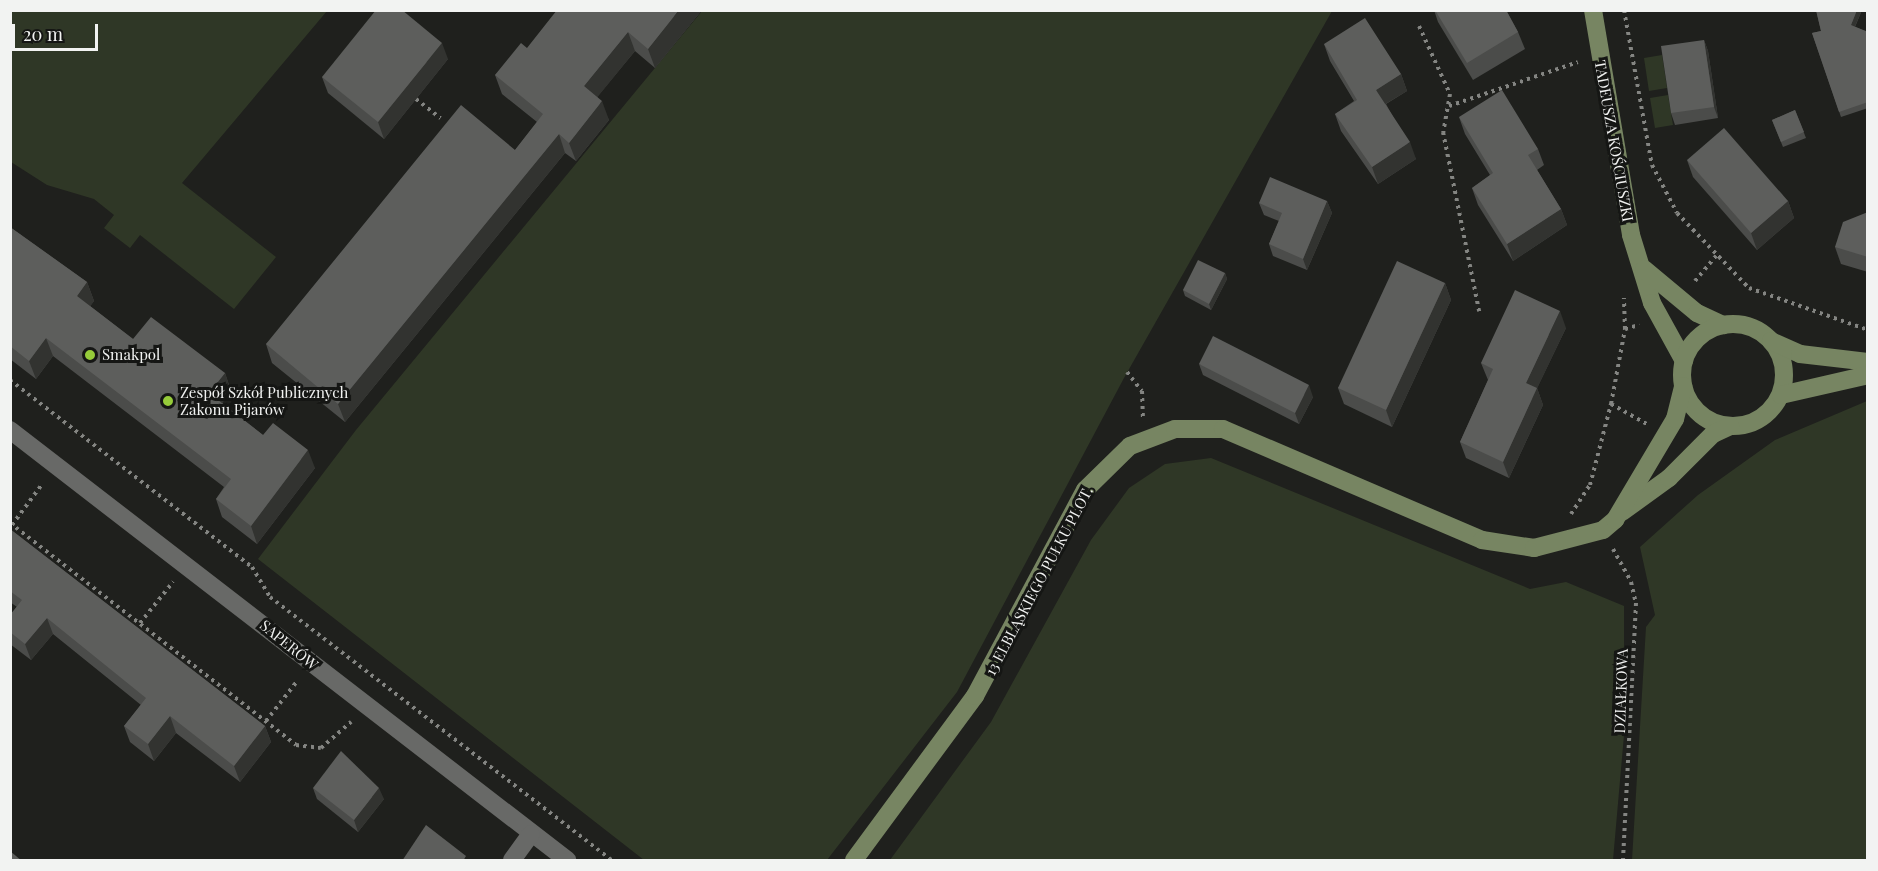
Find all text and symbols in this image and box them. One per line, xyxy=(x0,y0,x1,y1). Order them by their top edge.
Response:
scale bar xyxy=(15,12,100,50)
text: 20 m xyxy=(23,22,63,46)
street label: TADEUSZA KOŚCIUSZKI xyxy=(1591,59,1637,223)
place label: Smakpol xyxy=(102,346,160,364)
marker: Smakpol xyxy=(83,348,97,362)
place label: Zespół Szkół Publicznych Zakonu Pijarów xyxy=(180,383,348,418)
marker: Zespół Szkół Publicznych Zakonu Pijarów xyxy=(161,394,175,408)
street label: 13 ELBLĄSKIEGO PUŁKU PLOT. xyxy=(981,483,1097,679)
street label: SAPERÓW xyxy=(256,616,322,674)
street label: DZIAŁKOWA xyxy=(1611,648,1631,734)

